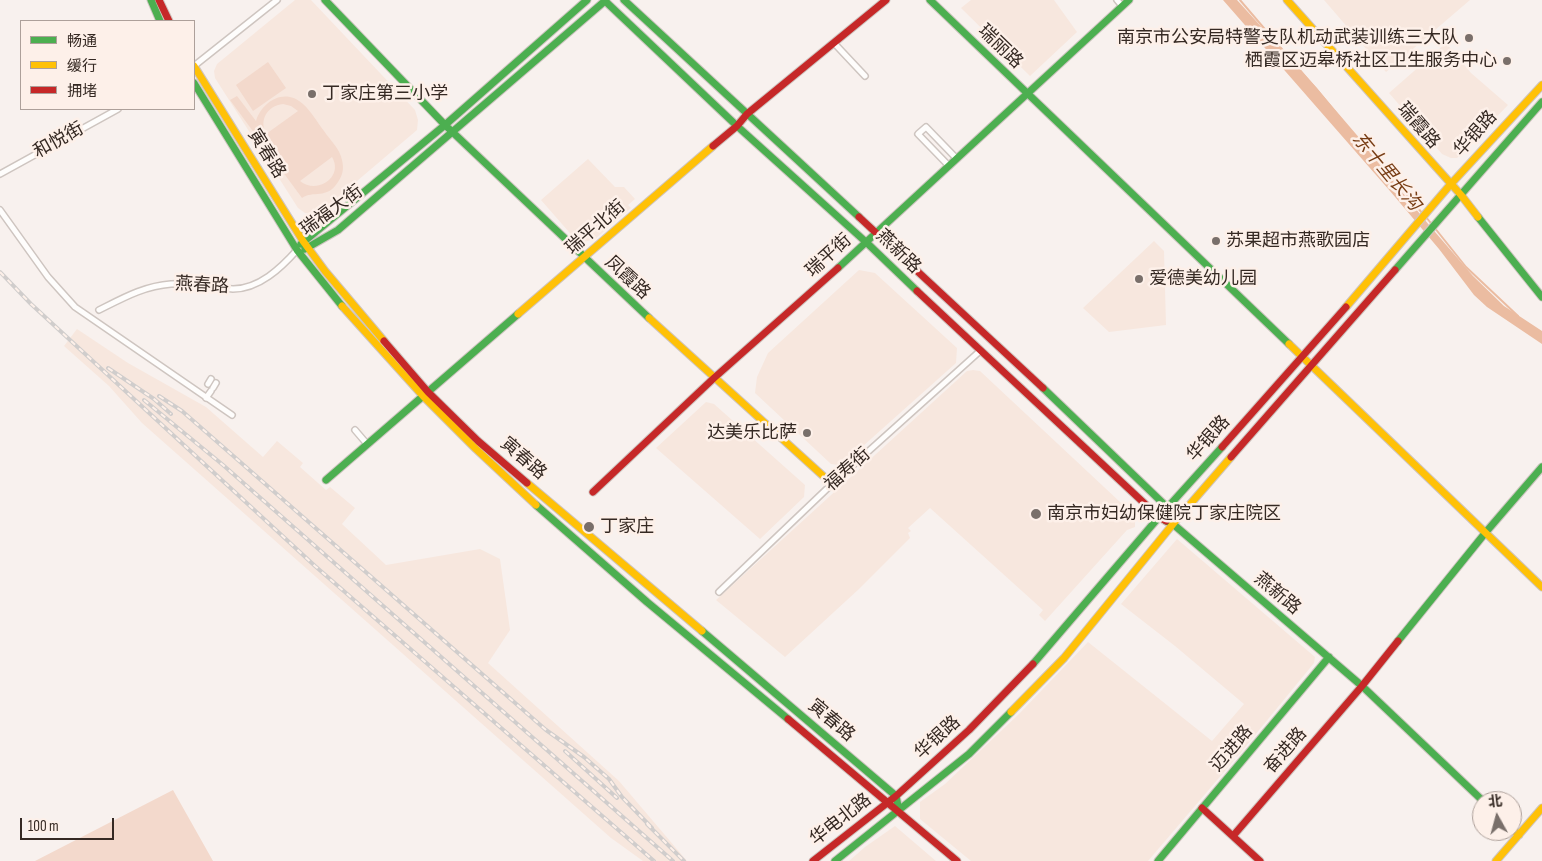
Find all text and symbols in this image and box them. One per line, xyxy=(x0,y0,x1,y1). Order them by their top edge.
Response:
legend xyxy=(20,20,195,110)
street label: 瑞丽路 xyxy=(973,20,1027,74)
place label: 南京市公安局特警支队机动武装训练三大队 xyxy=(1117,27,1459,49)
text: 畅通 xyxy=(67,32,97,51)
marker: 南京市公安局特警支队机动武装训练三大队 xyxy=(1463,32,1475,44)
place label: 栖霞区迈皋桥社区卫生服务中心 xyxy=(1245,50,1497,72)
marker: 栖霞区迈皋桥社区卫生服务中心 xyxy=(1501,55,1513,67)
text: 缓行 xyxy=(67,57,97,76)
text: 拥堵 xyxy=(67,82,97,101)
place label: 丁家庄第三小学 xyxy=(322,83,448,105)
marker: 丁家庄第三小学 xyxy=(306,88,318,100)
street label: 瑞霞路 xyxy=(1392,99,1444,153)
street label: 华银路 xyxy=(1450,107,1502,161)
street label: 和悦街 xyxy=(30,118,88,164)
street label: 寅春路 xyxy=(243,125,289,183)
water label: 东十里长沟 xyxy=(1347,128,1425,216)
street label: 瑞福大街 xyxy=(297,181,367,241)
street label: 瑞平北街 xyxy=(562,196,630,260)
street label: 燕新路 xyxy=(871,225,925,279)
street label: 瑞平街 xyxy=(802,230,856,282)
place label: 苏果超市燕歌园店 xyxy=(1226,230,1370,252)
marker: 苏果超市燕歌园店 xyxy=(1210,235,1222,247)
street label: 凤霞路 xyxy=(600,252,654,304)
place label: 爱德美幼儿园 xyxy=(1149,268,1257,290)
marker: 爱德美幼儿园 xyxy=(1133,273,1145,285)
street label: 燕春路 xyxy=(174,274,230,298)
street label: 华银路 xyxy=(1183,412,1235,466)
place label: 达美乐比萨 xyxy=(707,422,797,444)
marker: 达美乐比萨 xyxy=(801,427,813,439)
street label: 寅春路 xyxy=(496,433,550,485)
street label: 福寿街 xyxy=(821,444,875,496)
place label: 南京市妇幼保健院丁家庄院区 xyxy=(1047,503,1281,525)
marker: 南京市妇幼保健院丁家庄院区 xyxy=(1029,507,1043,521)
place label: 丁家庄 xyxy=(600,516,654,538)
marker: 丁家庄 xyxy=(582,520,596,534)
street label: 燕新路 xyxy=(1249,568,1305,620)
street label: 寅春路 xyxy=(803,695,859,747)
street label: 华银路 xyxy=(911,712,965,764)
street label: 迈进路 xyxy=(1206,721,1258,777)
street label: 奋进路 xyxy=(1260,724,1312,778)
street label: 华电北路 xyxy=(806,789,876,851)
north arrow xyxy=(1472,791,1522,841)
text: 北 xyxy=(1487,792,1503,811)
scale bar xyxy=(22,808,116,840)
text: 100 m xyxy=(28,817,59,836)

